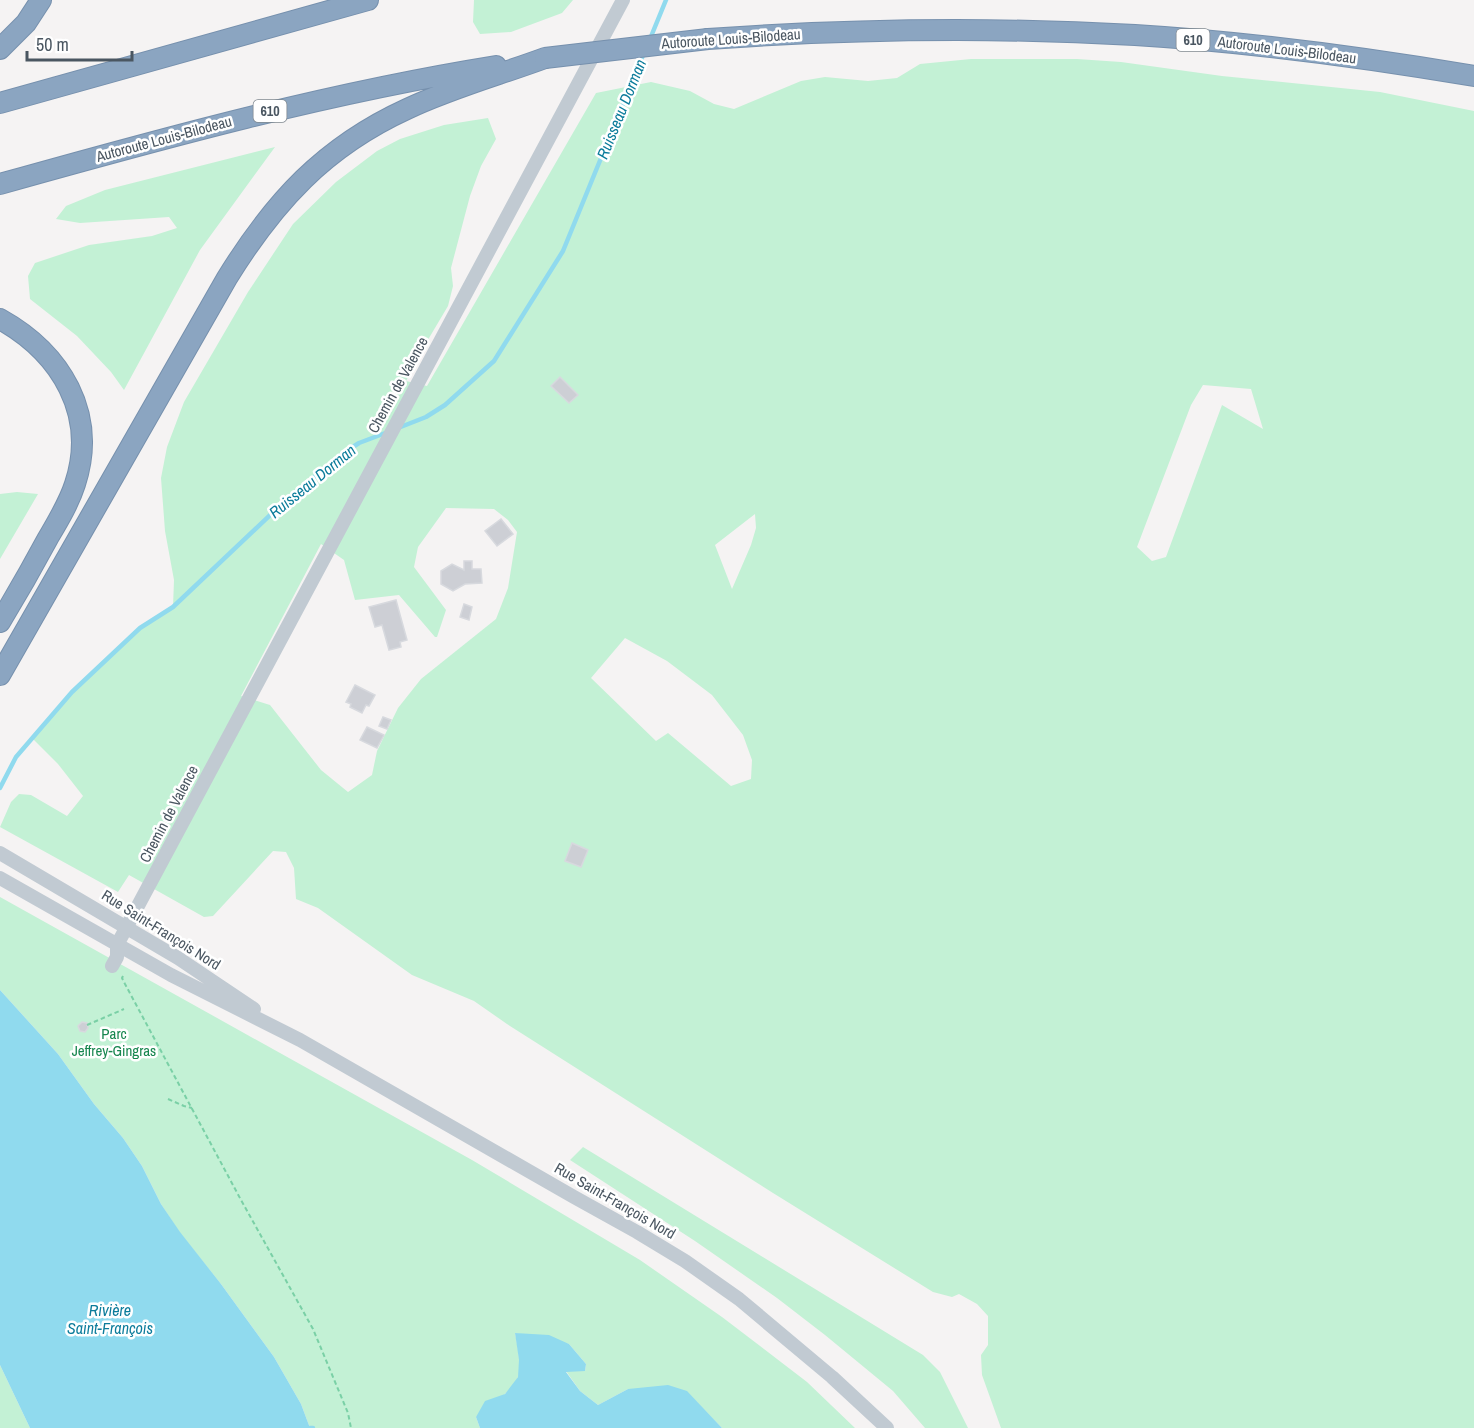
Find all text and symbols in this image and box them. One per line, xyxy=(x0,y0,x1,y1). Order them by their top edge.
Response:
street label: Autoroute Louis-Bilodeau xyxy=(660,23,801,54)
scale bar xyxy=(27,24,132,62)
road number: 610 xyxy=(1176,29,1210,51)
street label: Autoroute Louis-Bilodeau xyxy=(1216,30,1358,68)
text: 50 m xyxy=(36,32,69,57)
water label: Ruisseau Dorman xyxy=(591,56,651,162)
road number: 610 xyxy=(254,100,286,122)
street label: Autoroute Louis-Bilodeau xyxy=(93,110,234,167)
street label: Chemin de Valence xyxy=(362,333,433,437)
water label: Ruisseau Dorman xyxy=(264,439,360,523)
street label: Chemin de Valence xyxy=(134,761,203,866)
street label: Rue Saint-François Nord xyxy=(98,884,225,975)
park label: Parc Jeffrey-Gingras xyxy=(72,1023,156,1061)
street label: Rue Saint-François Nord xyxy=(551,1157,680,1244)
water label: Rivière Saint-François xyxy=(67,1299,153,1339)

